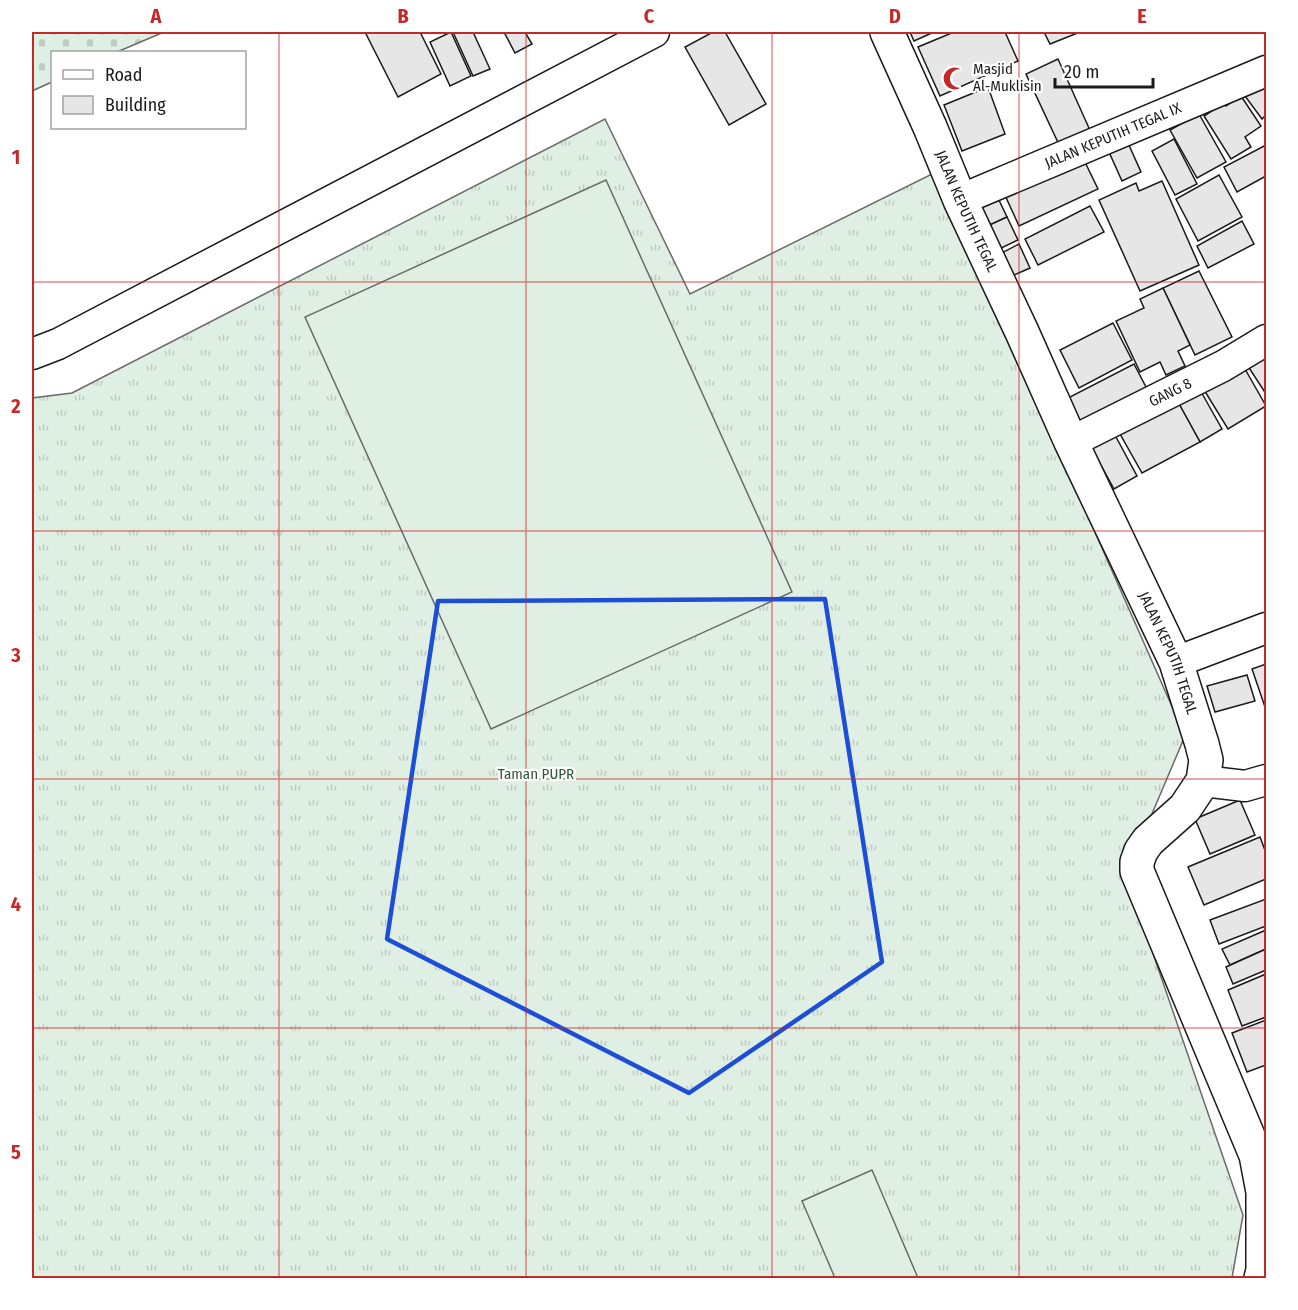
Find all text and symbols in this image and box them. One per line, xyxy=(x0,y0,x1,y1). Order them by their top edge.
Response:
text: A xyxy=(150,4,163,28)
text: B xyxy=(397,4,409,28)
text: C xyxy=(644,4,655,28)
text: D xyxy=(889,4,901,28)
text: E xyxy=(1137,4,1147,28)
legend xyxy=(51,51,246,129)
scale bar xyxy=(1055,51,1152,89)
place label: Masjid Al-Muklisin xyxy=(973,60,1042,95)
text: 20 m xyxy=(1064,61,1099,83)
text: Road xyxy=(105,64,142,86)
mosque icon: Masjid Al-Muklisin xyxy=(942,65,968,91)
text: Building xyxy=(105,94,166,116)
street label: JALAN KEPUTIH TEGAL IX xyxy=(1042,99,1184,172)
text: 1 xyxy=(12,145,20,169)
street label: JALAN KEPUTIH TEGAL xyxy=(932,148,1002,275)
street label: GANG 8 xyxy=(1146,374,1195,411)
text: 2 xyxy=(10,394,21,418)
street label: JALAN KEPUTIH TEGAL xyxy=(1135,589,1201,717)
text: 3 xyxy=(10,643,21,667)
park label: Taman PUPR xyxy=(498,765,574,783)
text: 4 xyxy=(11,892,21,916)
text: 5 xyxy=(11,1140,21,1164)

